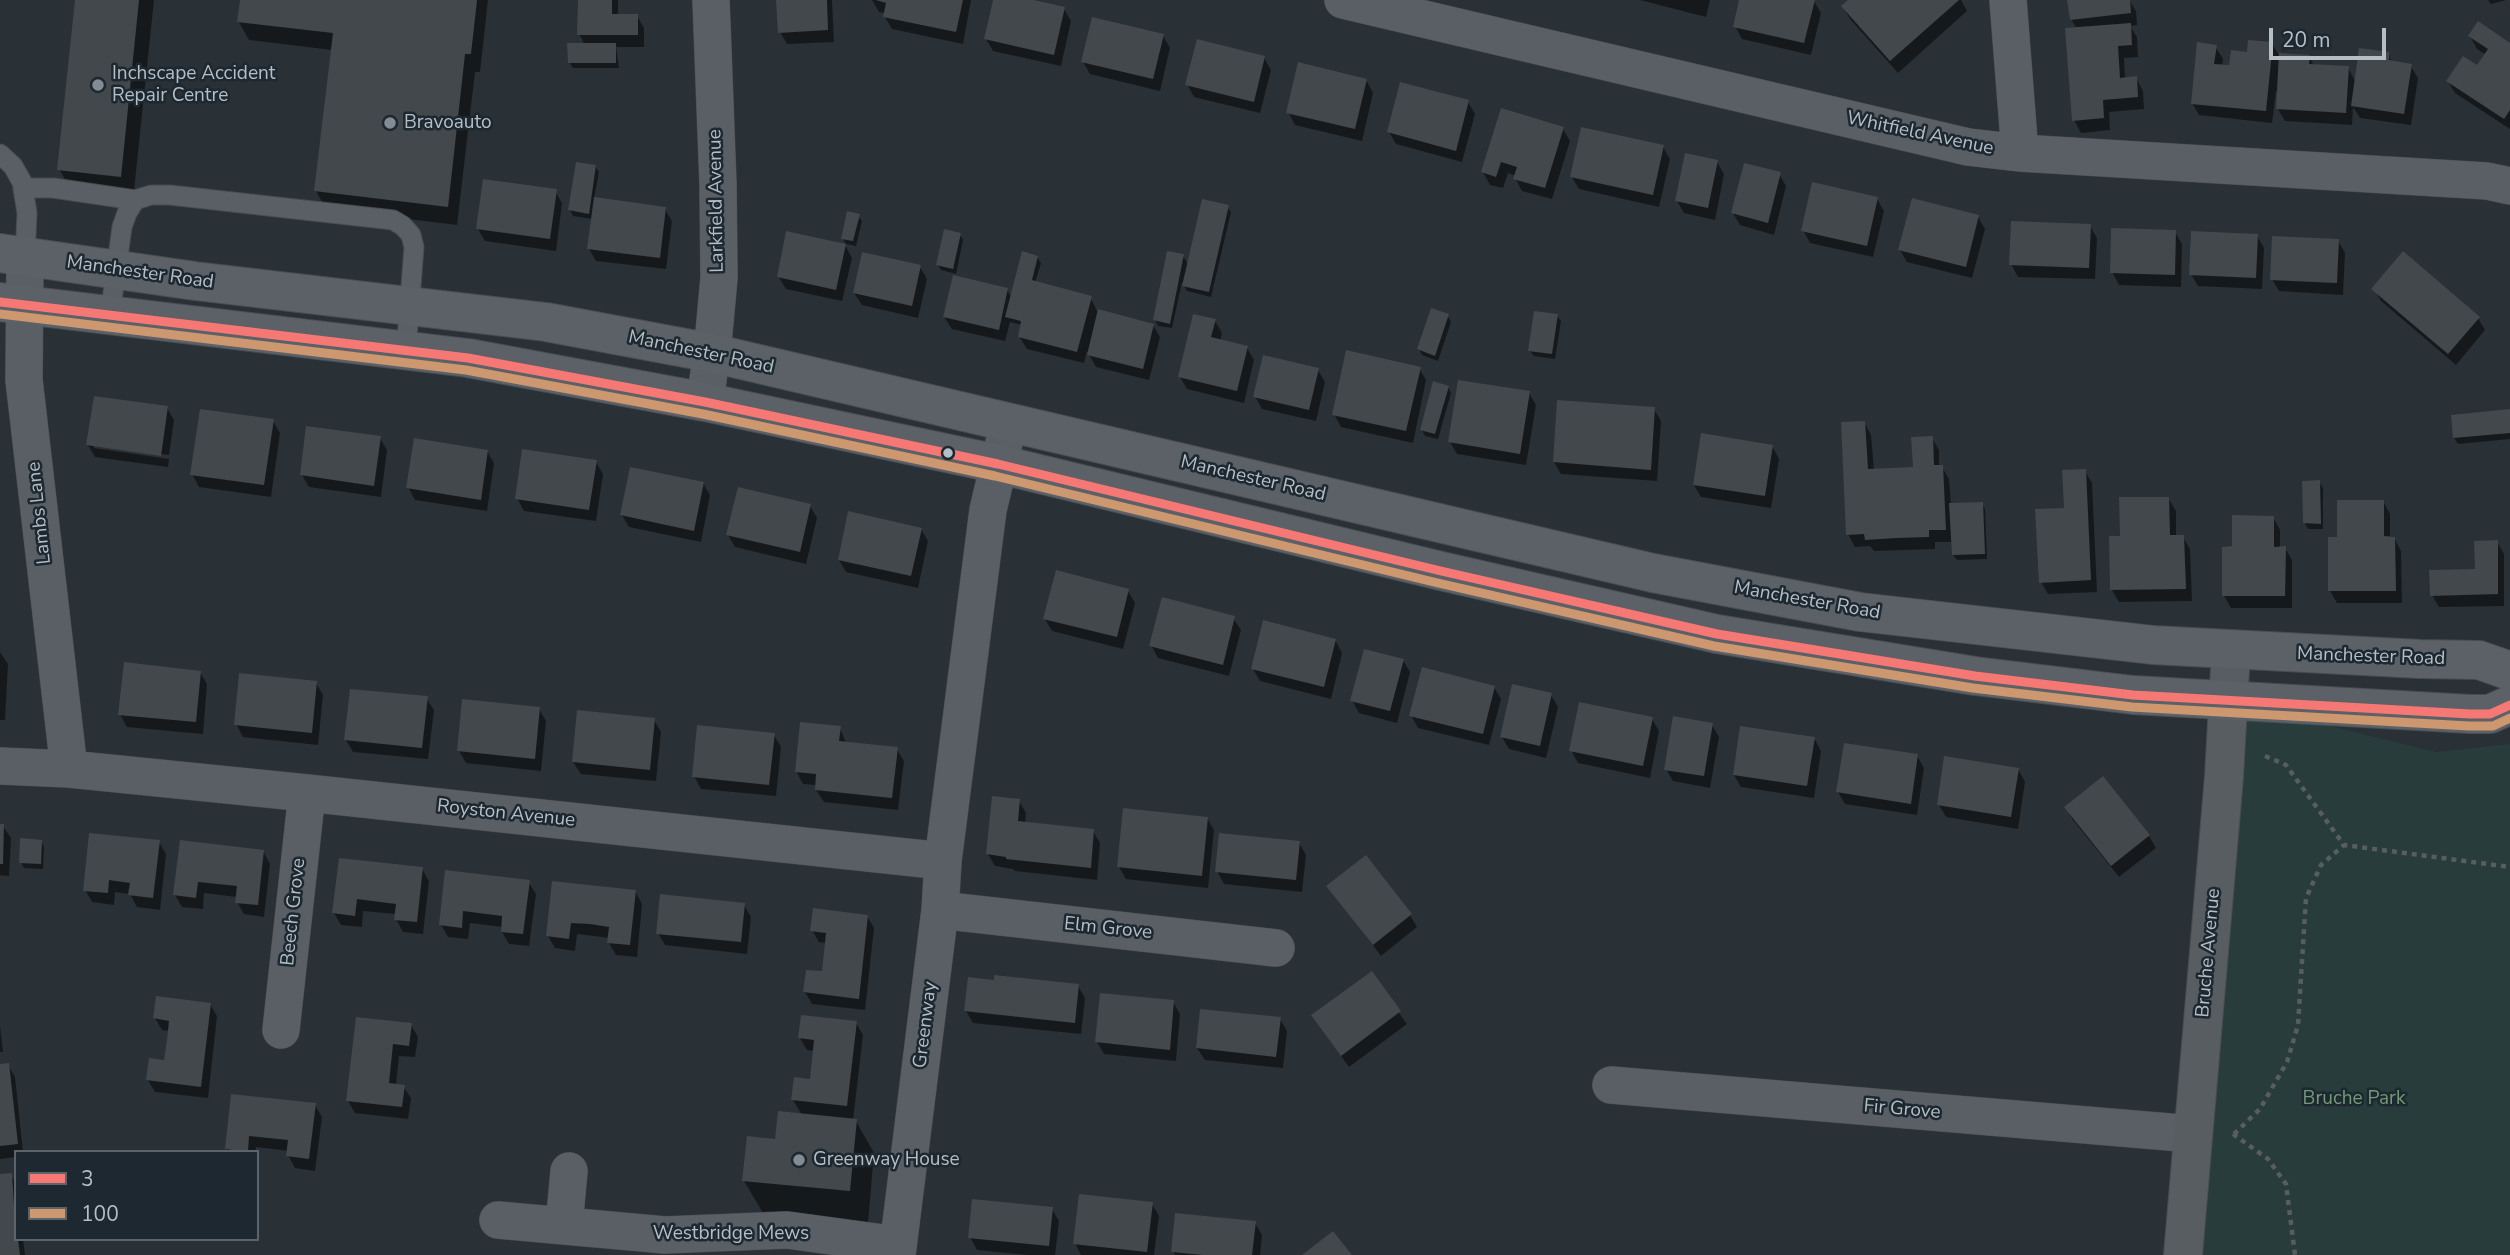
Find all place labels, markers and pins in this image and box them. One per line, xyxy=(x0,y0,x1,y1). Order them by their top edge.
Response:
place label: Inchscape Accident Repair Centre xyxy=(112,63,275,107)
marker: Inchscape Accident Repair Centre xyxy=(90,77,106,93)
place label: Bravoauto xyxy=(404,112,492,134)
marker: Bravoauto xyxy=(382,115,398,131)
unlabelled marker xyxy=(941,446,955,460)
place label: Greenway House xyxy=(813,1149,960,1171)
marker: Greenway House xyxy=(791,1152,807,1168)

